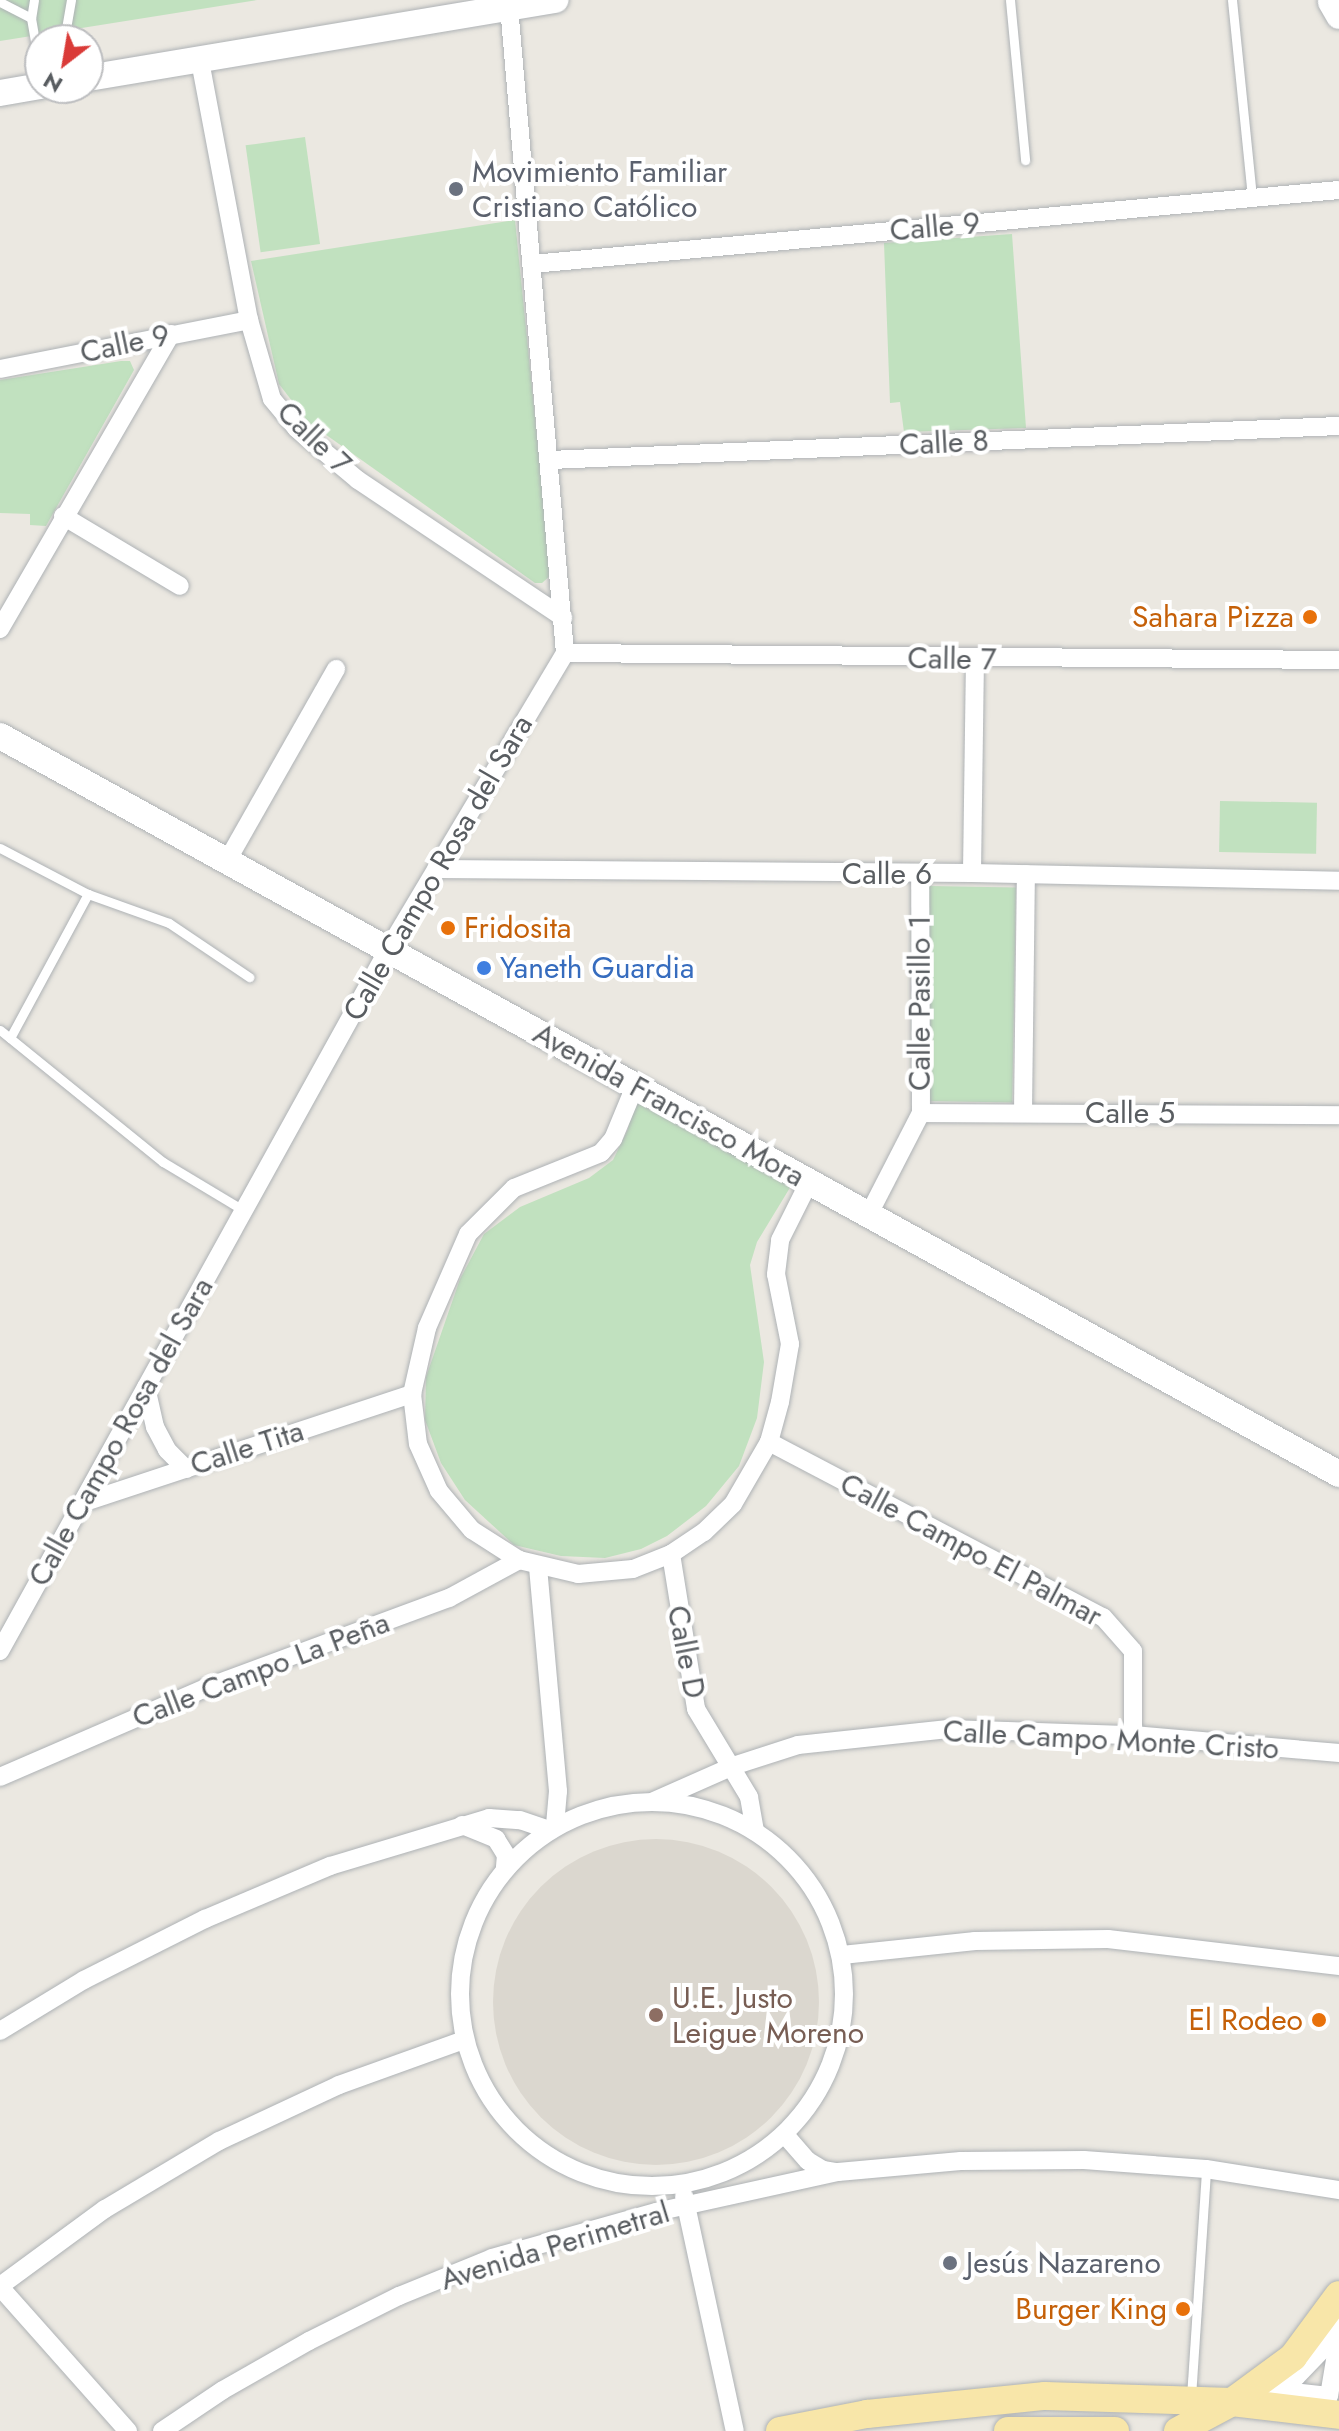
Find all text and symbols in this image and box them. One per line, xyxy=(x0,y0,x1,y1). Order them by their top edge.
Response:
north arrow xyxy=(24,24,104,104)
text: N xyxy=(37,65,68,101)
place label: Movimiento Familiar Cristiano Católico xyxy=(472,154,727,224)
marker: Movimiento Familiar Cristiano Católico xyxy=(447,180,465,198)
street label: Calle 9 xyxy=(888,205,982,249)
street label: Calle 9 xyxy=(77,317,173,371)
street label: Calle 7 xyxy=(269,394,359,482)
street label: Calle 8 xyxy=(898,423,990,463)
place label: Sahara Pizza xyxy=(1132,599,1294,635)
marker: Sahara Pizza xyxy=(1301,608,1319,626)
street label: Calle 7 xyxy=(907,640,997,678)
street label: Calle Campo Rosa del Sara xyxy=(336,709,540,1027)
street label: Calle 6 xyxy=(842,856,932,892)
place label: Fridosita xyxy=(464,910,571,946)
street label: Calle Pasillo 1 xyxy=(902,915,938,1091)
marker: Fridosita xyxy=(439,919,457,937)
place label: Yaneth Guardia xyxy=(500,950,694,986)
marker: Yaneth Guardia xyxy=(475,959,493,977)
street label: Avenida Francisco Mora xyxy=(527,1015,811,1195)
street label: Calle 5 xyxy=(1085,1095,1175,1131)
street label: Calle Campo Rosa del Sara xyxy=(21,1272,221,1592)
street label: Calle Tita xyxy=(186,1413,308,1483)
street label: Calle Campo El Palmar xyxy=(834,1466,1108,1634)
street label: Calle D xyxy=(659,1603,713,1701)
street label: Calle Campo La Peña xyxy=(127,1604,395,1736)
street label: Calle Campo Monte Cristo xyxy=(942,1713,1280,1767)
place label: U.E. Justo Leigue Moreno xyxy=(672,1980,864,2050)
place label: El Rodeo xyxy=(1188,2002,1303,2038)
marker: U.E. Justo Leigue Moreno xyxy=(647,2006,665,2024)
marker: El Rodeo xyxy=(1310,2011,1328,2029)
street label: Avenida Perimetral xyxy=(436,2194,674,2298)
place label: Jesús Nazareno xyxy=(966,2245,1161,2281)
marker: Jesús Nazareno xyxy=(941,2254,959,2272)
place label: Burger King xyxy=(1015,2291,1167,2327)
marker: Burger King xyxy=(1174,2300,1192,2318)

